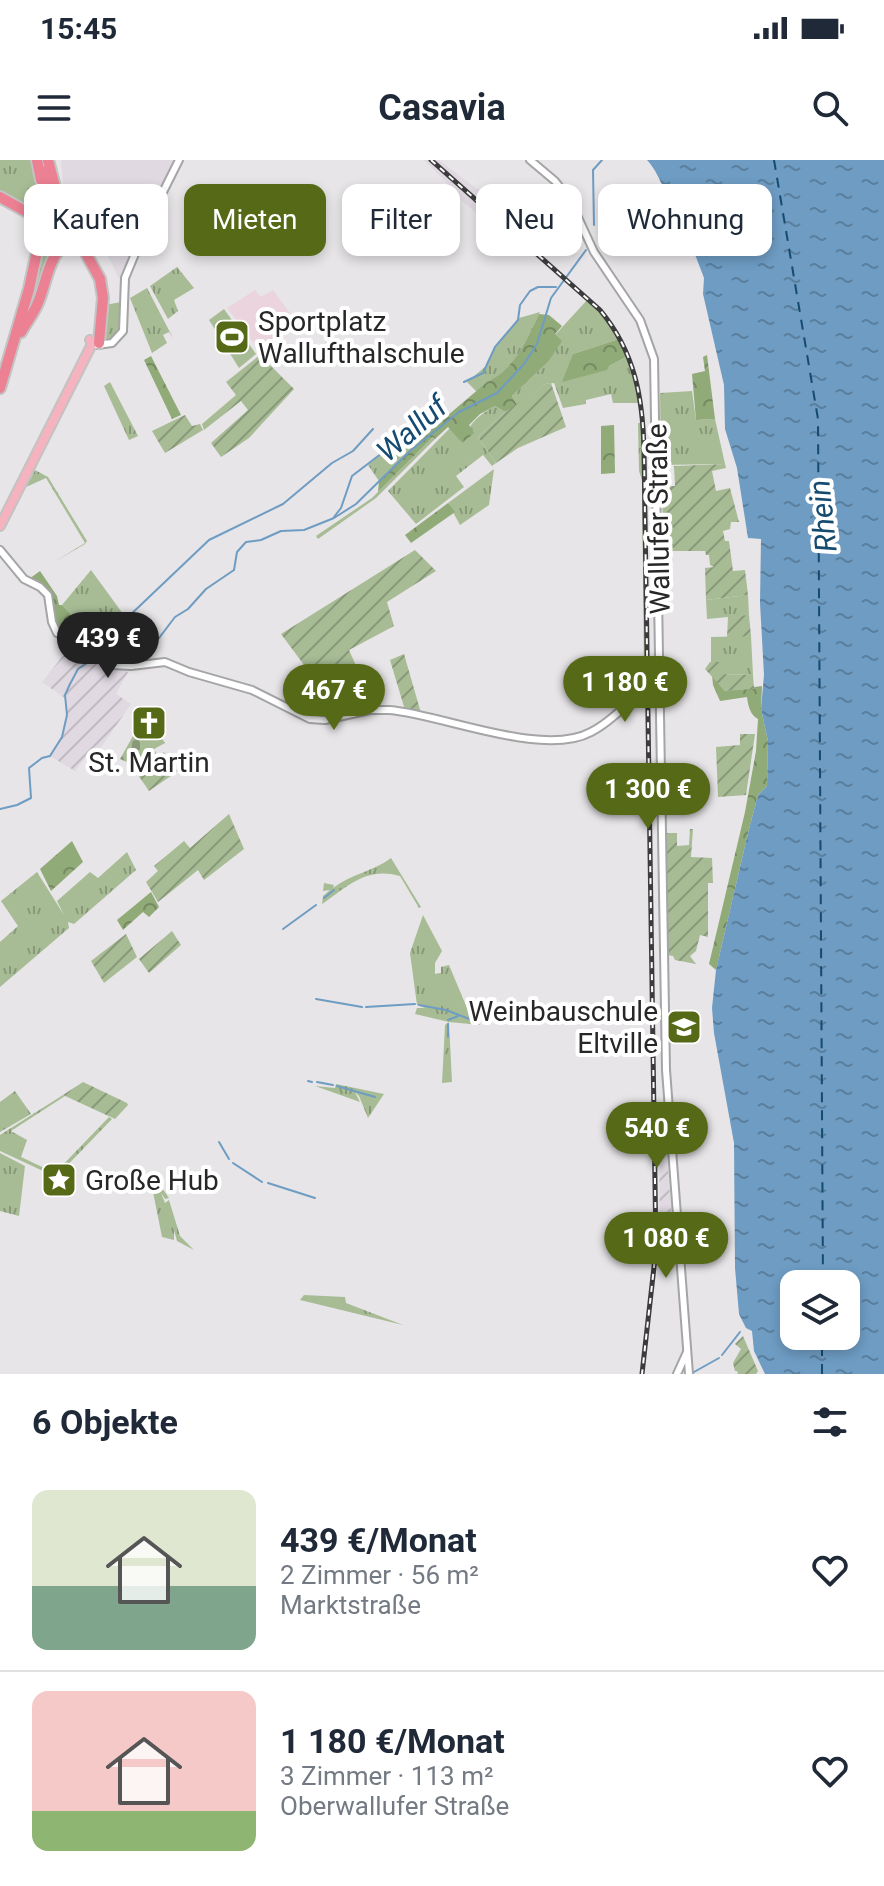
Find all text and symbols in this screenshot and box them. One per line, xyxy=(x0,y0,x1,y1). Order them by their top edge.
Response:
text: 15:45 xyxy=(40,11,117,46)
icon: menu xyxy=(32,86,76,130)
icon: search xyxy=(808,86,852,130)
text: Casavia xyxy=(378,87,506,129)
chip: Kaufen xyxy=(24,184,168,256)
chip: Mieten xyxy=(184,184,326,256)
chip: Filter xyxy=(342,184,460,256)
chip: Neu xyxy=(476,184,582,256)
chip: Wohnung xyxy=(598,184,772,256)
place label: Sportplatz Wallufthalschule xyxy=(258,305,465,370)
sports icon: Sportplatz Wallufthalschule xyxy=(213,318,251,356)
water label: Walluf xyxy=(369,387,456,469)
street label: Wallufer Straße xyxy=(640,423,677,615)
water label: Rhein xyxy=(801,478,844,554)
pin: 439 € xyxy=(52,612,164,680)
text: 439 € xyxy=(75,623,141,653)
pin: 1 180 € xyxy=(551,656,699,724)
pin: 467 € xyxy=(278,664,390,732)
text: 1 180 € xyxy=(581,667,669,697)
text: 467 € xyxy=(301,675,367,705)
church icon: St. Martin xyxy=(130,704,168,742)
place label: St. Martin xyxy=(88,746,210,779)
pin: 1 300 € xyxy=(574,763,722,831)
text: 1 300 € xyxy=(604,774,692,804)
place label: Weinbauschule Eltville xyxy=(468,995,658,1060)
school or university icon: Weinbauschule Eltville xyxy=(665,1008,703,1046)
pin: 540 € xyxy=(601,1102,713,1170)
text: 540 € xyxy=(624,1113,690,1143)
place icon: Große Hub xyxy=(40,1161,78,1199)
place label: Große Hub xyxy=(85,1164,219,1197)
pin: 1 080 € xyxy=(592,1212,740,1280)
text: 1 080 € xyxy=(622,1223,710,1253)
map controls xyxy=(780,1270,860,1350)
button: layers xyxy=(780,1270,860,1350)
icon: filters xyxy=(808,1400,852,1444)
text: 6 Objekte xyxy=(32,1402,178,1442)
text: 439 €/Monat xyxy=(280,1520,477,1560)
icon: home xyxy=(96,1522,192,1618)
icon: heart xyxy=(808,1548,852,1592)
text: 2 Zimmer · 56 m² xyxy=(280,1560,479,1590)
text: Marktstraße xyxy=(280,1590,421,1620)
text: 1 180 €/Monat xyxy=(280,1721,505,1761)
icon: home xyxy=(96,1723,192,1819)
icon: heart xyxy=(808,1749,852,1793)
text: 3 Zimmer · 113 m² xyxy=(280,1761,493,1791)
text: Oberwallufer Straße xyxy=(280,1791,509,1821)

